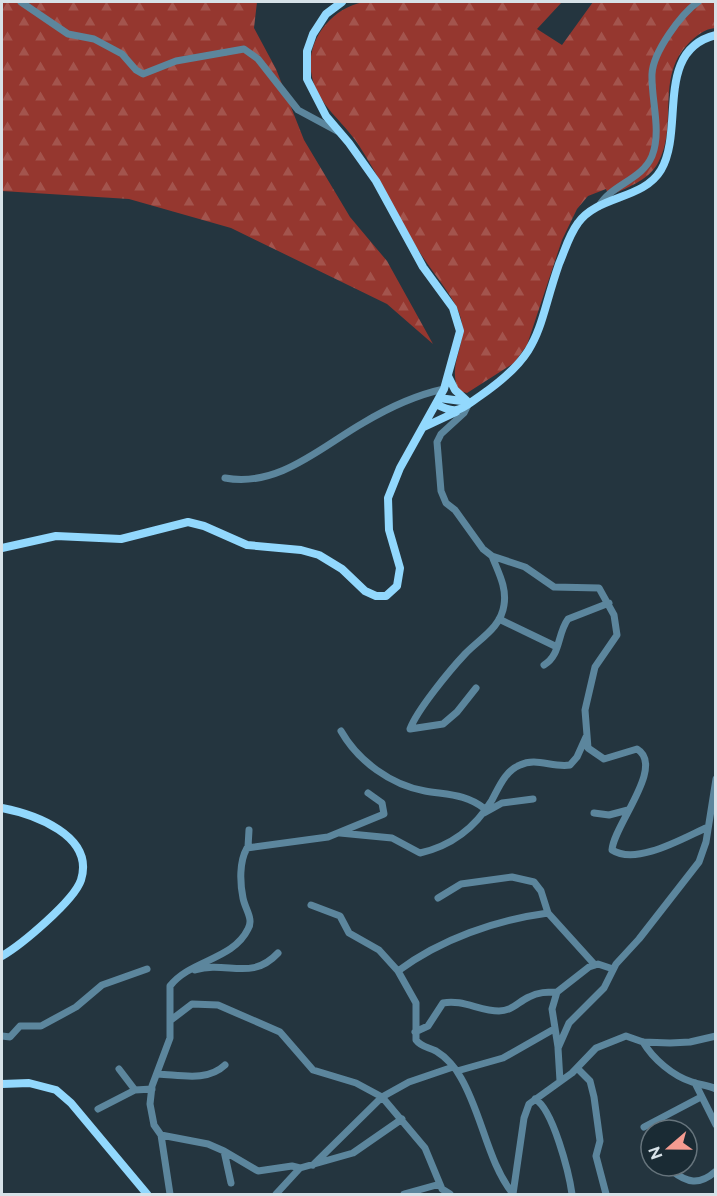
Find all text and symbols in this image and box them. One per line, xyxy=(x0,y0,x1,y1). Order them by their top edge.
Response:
north arrow xyxy=(639,1118,699,1178)
text: N xyxy=(644,1144,666,1162)

